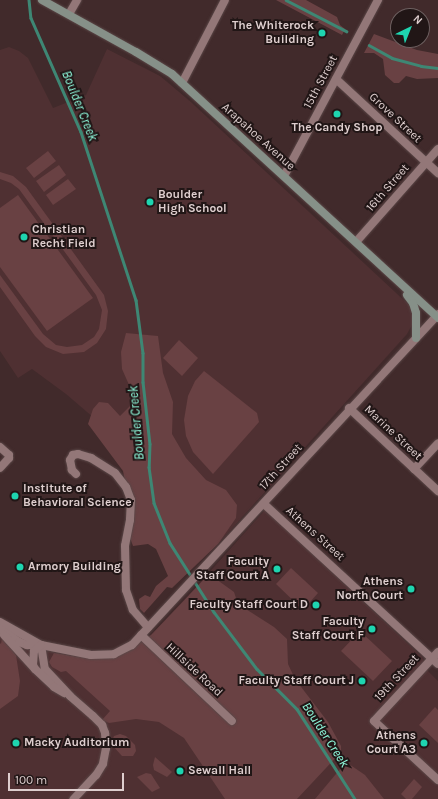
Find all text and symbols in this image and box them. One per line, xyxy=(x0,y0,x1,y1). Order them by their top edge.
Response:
north arrow xyxy=(390,8,430,48)
text: N xyxy=(411,12,425,27)
place label: The Whiterock Building xyxy=(232,19,314,47)
marker: The Whiterock Building xyxy=(317,28,327,38)
street label: 15th Street xyxy=(301,53,341,111)
water label: Boulder Creek xyxy=(58,69,100,143)
street label: Grove Street xyxy=(366,90,424,146)
street label: Arapahoe Avenue xyxy=(218,100,298,174)
marker: The Candy Shop xyxy=(332,109,342,119)
place label: The Candy Shop xyxy=(291,121,383,135)
street label: 16th Street xyxy=(363,161,413,215)
place label: Boulder High School xyxy=(158,188,227,216)
marker: Boulder High School xyxy=(145,197,155,207)
place label: Christian Recht Field xyxy=(32,223,96,251)
marker: Christian Recht Field xyxy=(19,232,29,242)
water label: Boulder Creek xyxy=(126,385,148,461)
street label: Marine Street xyxy=(361,403,425,463)
street label: 17th Street xyxy=(257,441,305,493)
place label: Institute of Behavioral Science xyxy=(23,482,131,510)
marker: Institute of Behavioral Science xyxy=(10,491,20,501)
street label: Athens Street xyxy=(283,504,347,564)
place label: Faculty Staff Court A xyxy=(196,555,269,583)
place label: Armory Building xyxy=(28,560,121,574)
marker: Armory Building xyxy=(15,562,25,572)
marker: Faculty Staff Court A xyxy=(272,564,282,574)
place label: Athens North Court xyxy=(336,575,403,603)
marker: Athens North Court xyxy=(406,584,416,594)
place label: Faculty Staff Court D xyxy=(189,598,308,612)
marker: Faculty Staff Court D xyxy=(311,600,321,610)
place label: Faculty Staff Court F xyxy=(292,615,364,643)
marker: Faculty Staff Court F xyxy=(367,624,377,634)
street label: Hillside Road xyxy=(163,640,225,700)
street label: 19th Street xyxy=(372,652,422,704)
place label: Faculty Staff Court J xyxy=(238,674,354,688)
marker: Faculty Staff Court J xyxy=(357,676,367,686)
water label: Boulder Creek xyxy=(298,700,352,770)
place label: Athens Court A3 xyxy=(367,729,416,757)
place label: Macky Auditorium xyxy=(24,736,129,750)
marker: Macky Auditorium xyxy=(11,738,21,748)
marker: Athens Court A3 xyxy=(419,738,429,748)
place label: Sewall Hall xyxy=(188,764,251,778)
scale bar xyxy=(10,765,126,791)
marker: Sewall Hall xyxy=(175,766,185,776)
text: 100 m xyxy=(15,773,47,787)

